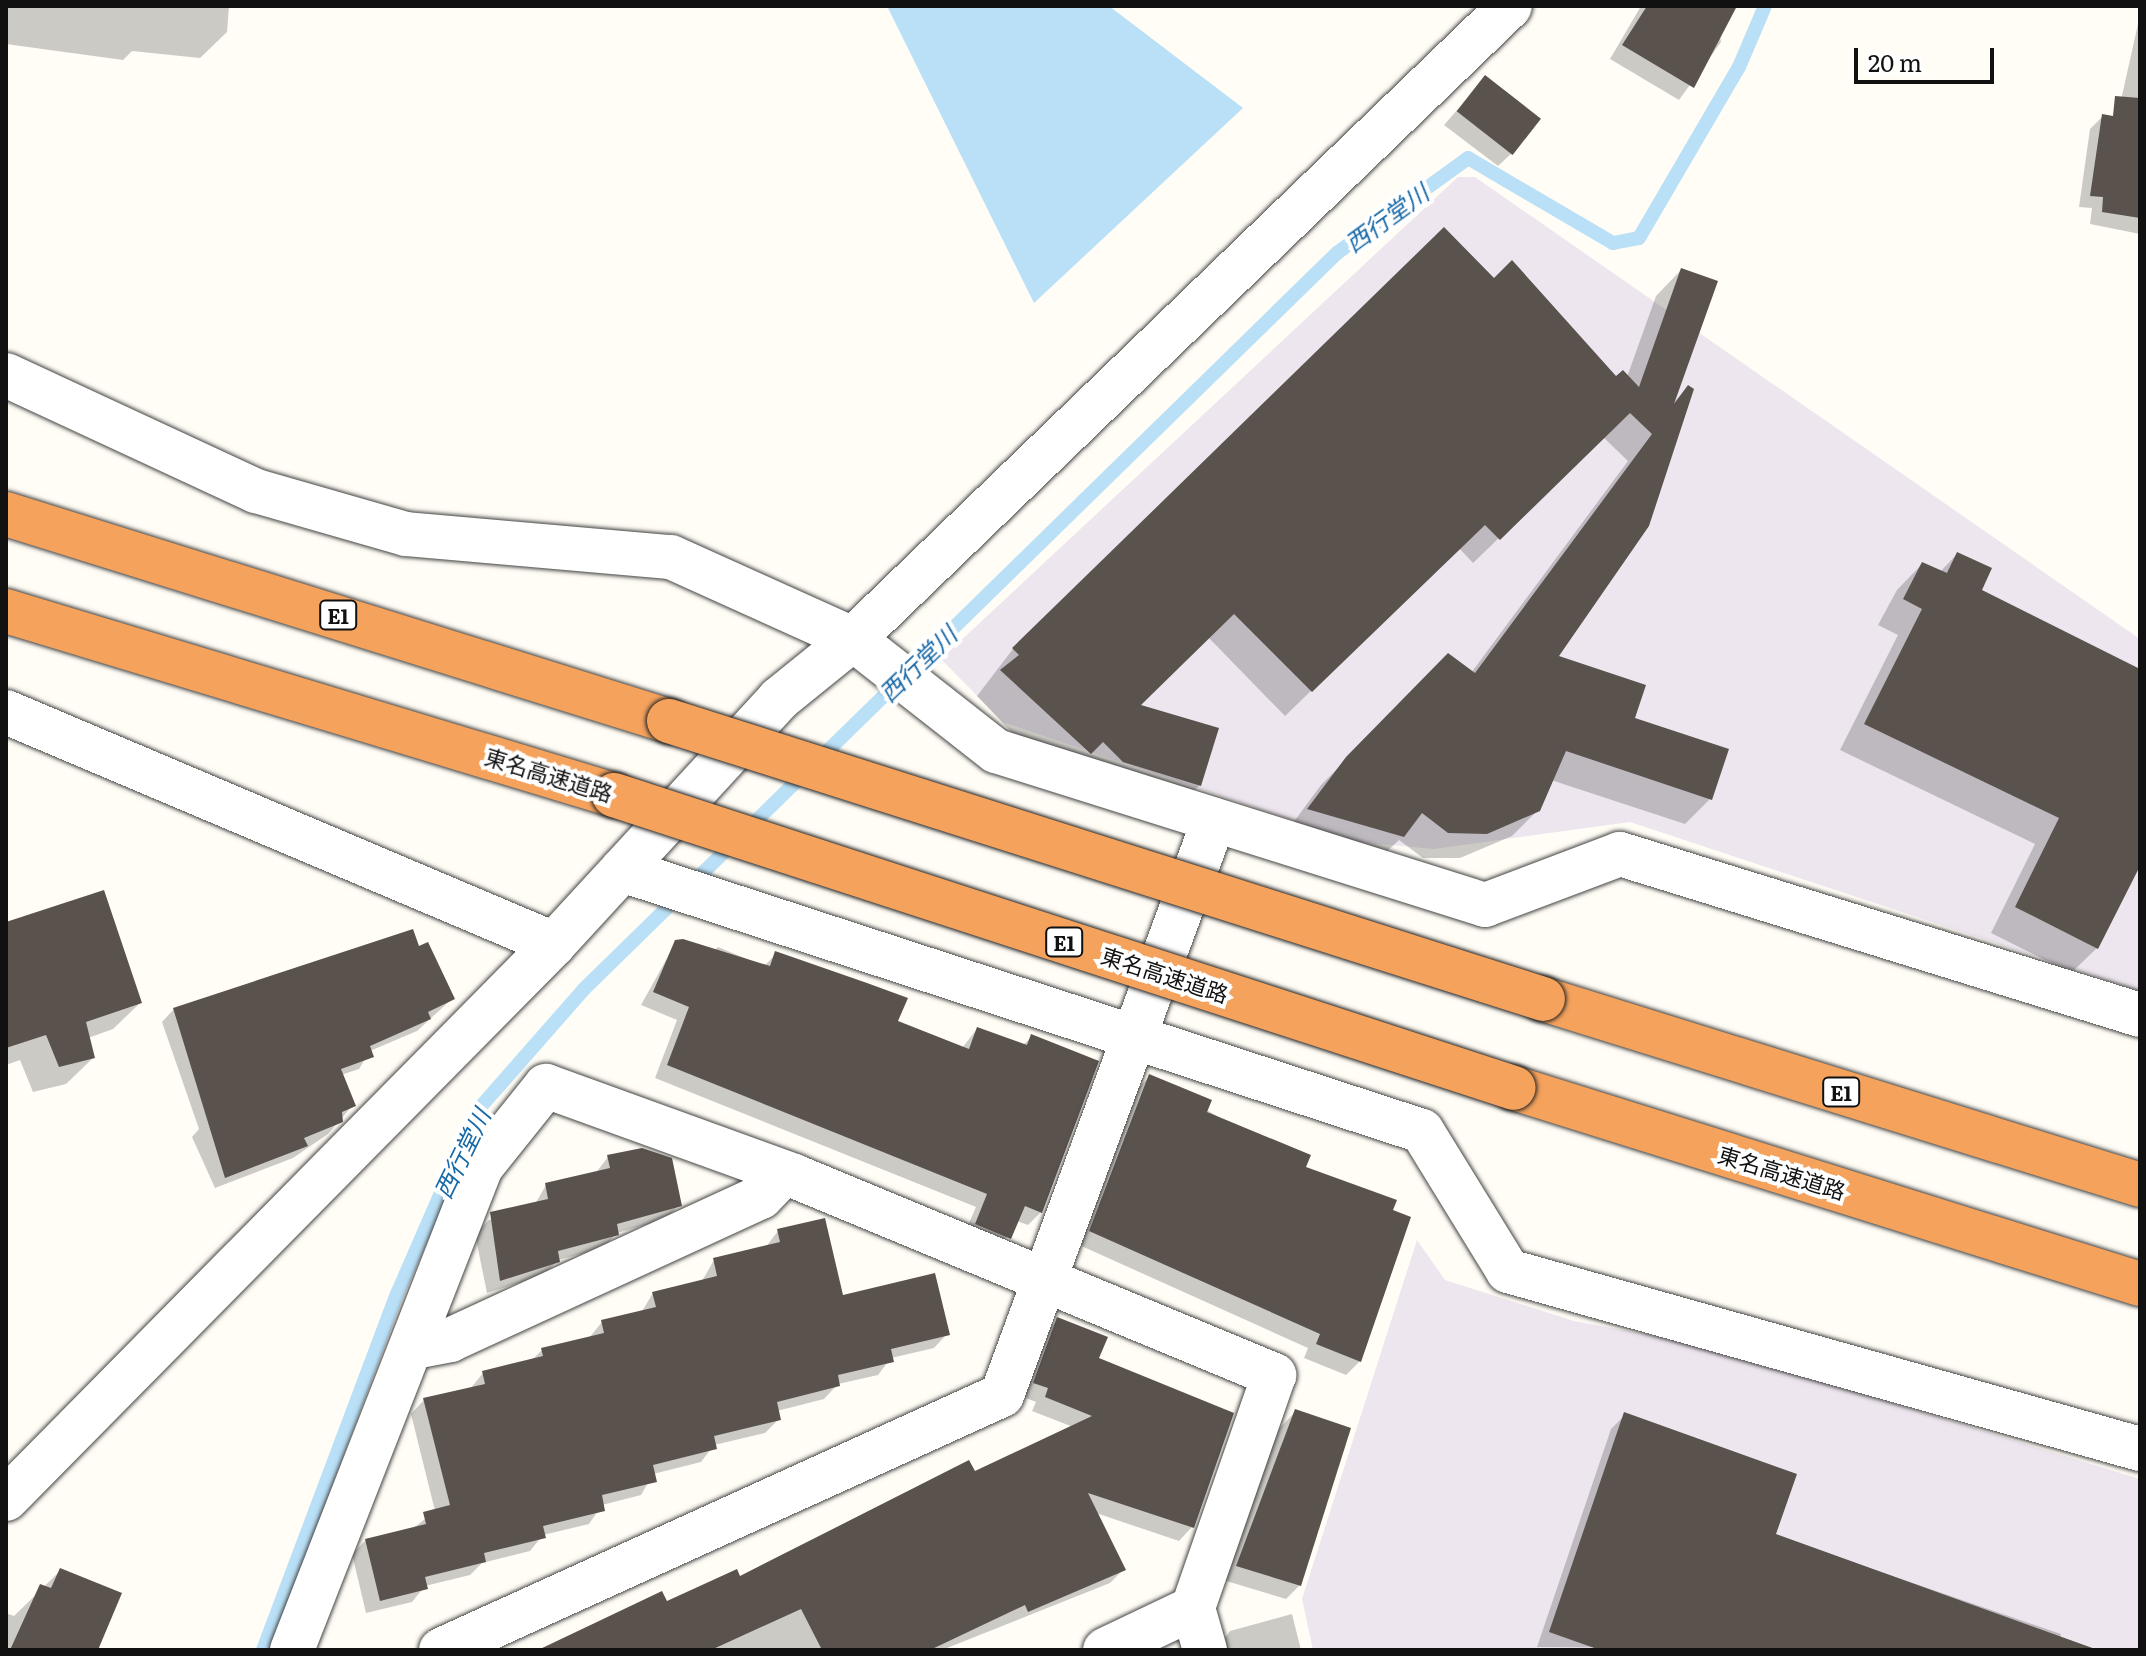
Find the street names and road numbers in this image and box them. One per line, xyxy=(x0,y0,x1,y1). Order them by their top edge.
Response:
road number: E1 xyxy=(318,599,358,631)
street label: 東名高速道路 xyxy=(482,742,616,806)
road number: E1 xyxy=(1044,926,1084,958)
street label: 東名高速道路 xyxy=(1098,941,1232,1007)
road number: E1 xyxy=(1821,1076,1861,1108)
street label: 東名高速道路 xyxy=(1715,1140,1849,1204)

